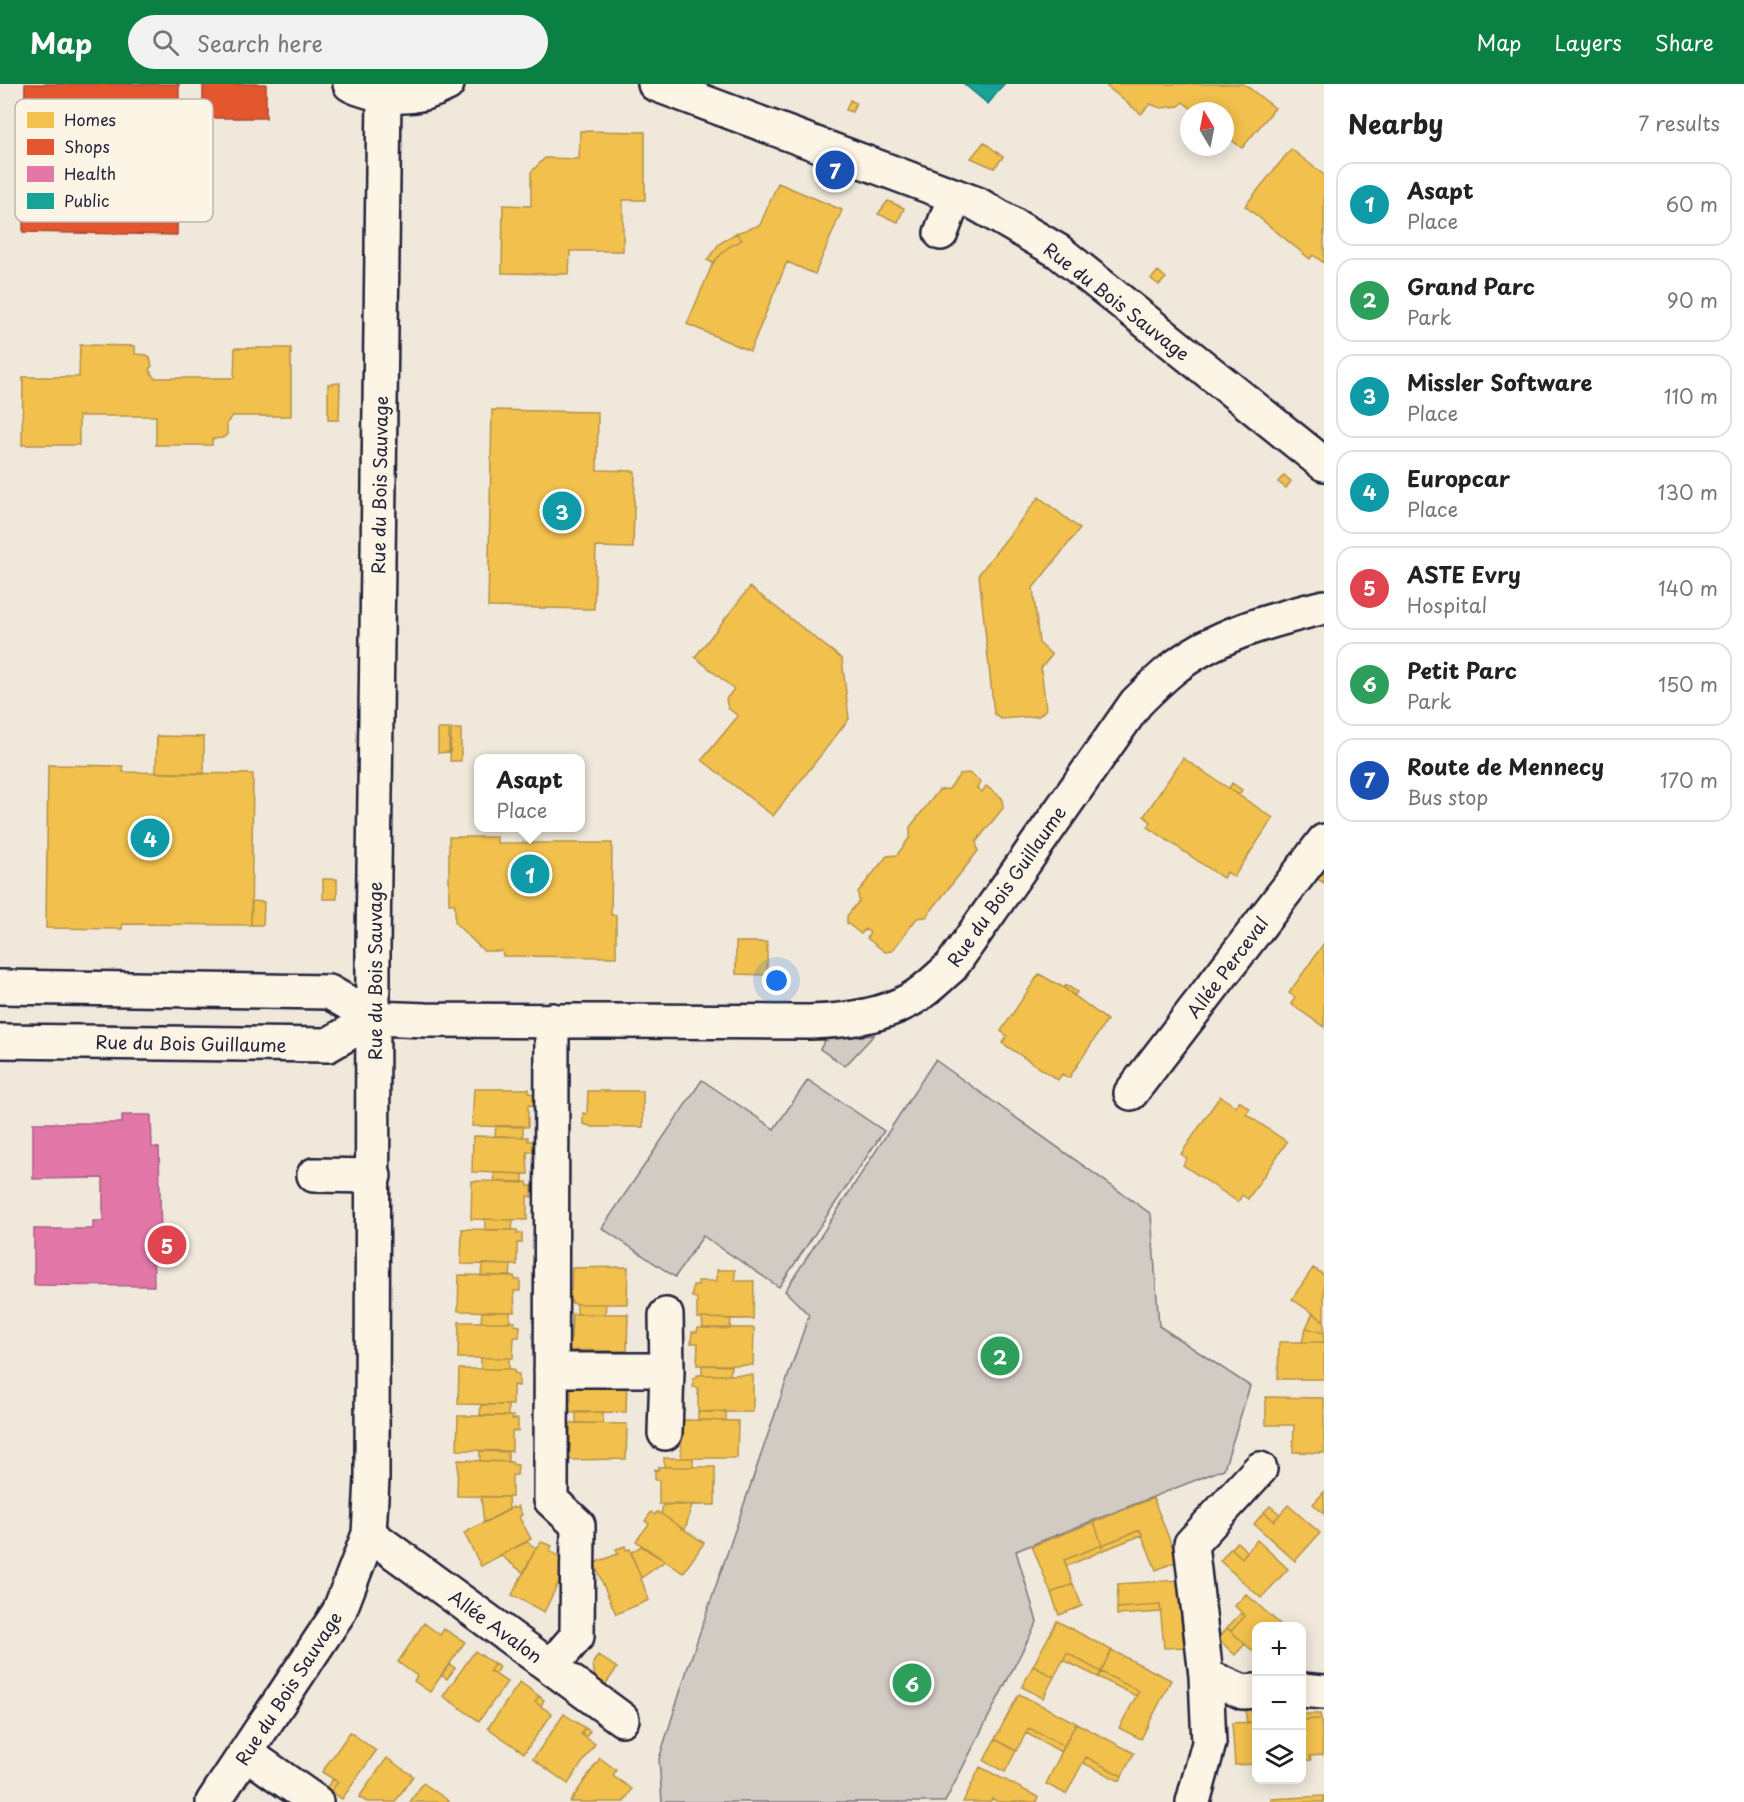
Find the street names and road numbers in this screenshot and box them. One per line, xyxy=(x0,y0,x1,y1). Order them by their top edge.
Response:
street label: Rue du Bois Sauvage xyxy=(1038,235,1196,367)
street label: Rue du Bois Sauvage xyxy=(364,396,394,574)
street label: Rue du Bois Guillaume xyxy=(940,800,1072,972)
street label: Rue du Bois Sauvage xyxy=(361,882,388,1060)
street label: Allée Perceval xyxy=(1180,911,1274,1023)
street label: Rue du Bois Guillaume xyxy=(95,1028,287,1058)
street label: Allée Avalon xyxy=(444,1583,548,1669)
street label: Rue du Bois Sauvage xyxy=(228,1606,348,1770)

